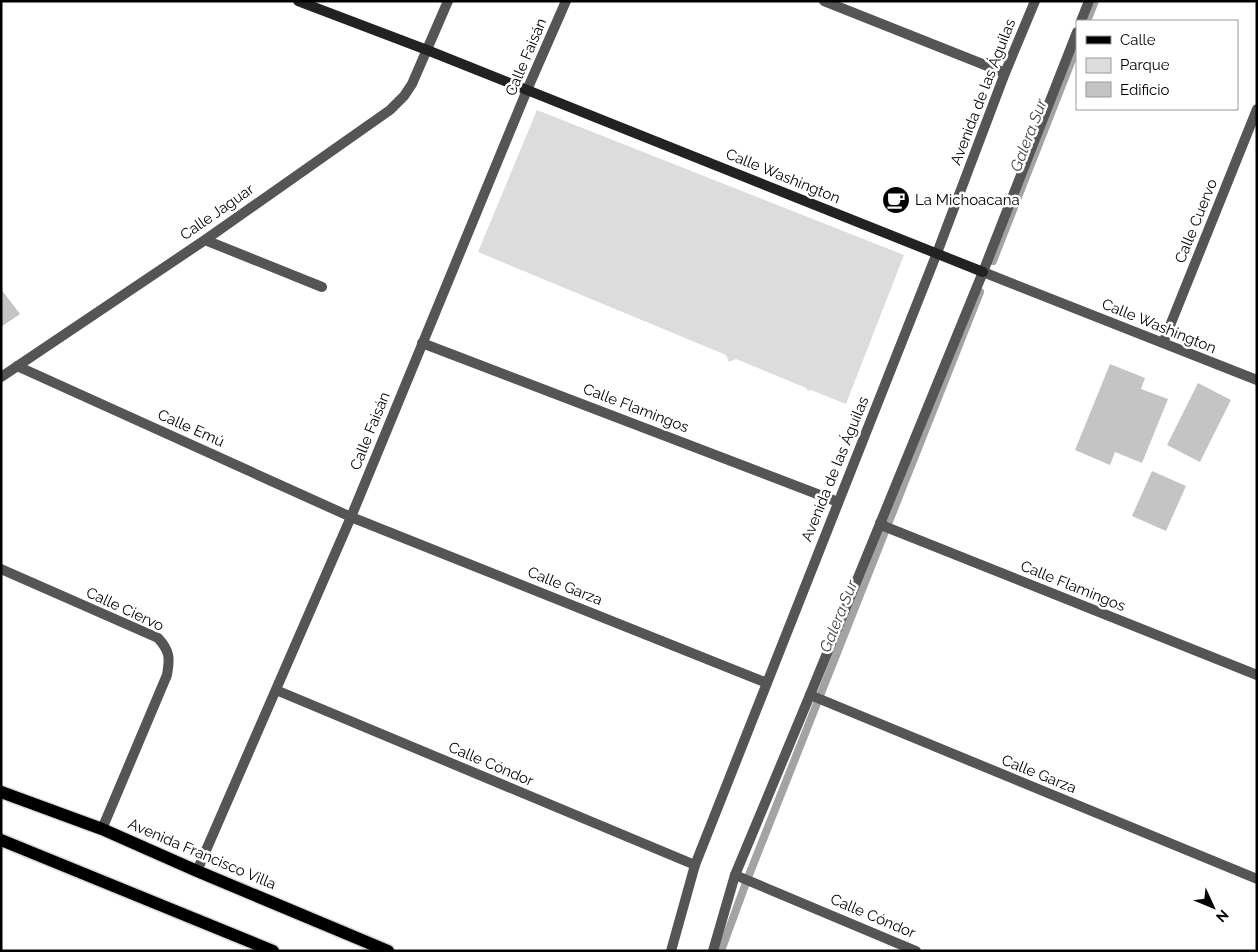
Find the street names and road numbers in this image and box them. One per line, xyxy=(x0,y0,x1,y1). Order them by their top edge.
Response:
street label: Calle Faisán xyxy=(502,15,550,99)
street label: Avenida de las Águilas xyxy=(947,16,1019,168)
street label: Calle Washington xyxy=(723,145,843,207)
street label: Calle Cuervo xyxy=(1171,176,1221,266)
street label: Calle Jaguar xyxy=(177,180,258,244)
street label: Calle Washington xyxy=(1099,295,1219,357)
street label: Calle Flamingos xyxy=(581,380,691,436)
street label: Calle Faisán xyxy=(346,389,394,473)
street label: Avenida de las Águilas xyxy=(798,394,872,544)
street label: Calle Emú xyxy=(155,405,227,451)
street label: Calle Flamingos xyxy=(1018,557,1128,615)
street label: Calle Garza xyxy=(525,563,605,609)
street label: Calle Ciervo xyxy=(83,583,167,635)
street label: Calle Cóndor xyxy=(446,738,537,790)
street label: Calle Garza xyxy=(999,751,1079,797)
street label: Avenida Francisco Villa xyxy=(125,815,279,893)
street label: Calle Cóndor xyxy=(828,890,919,942)

